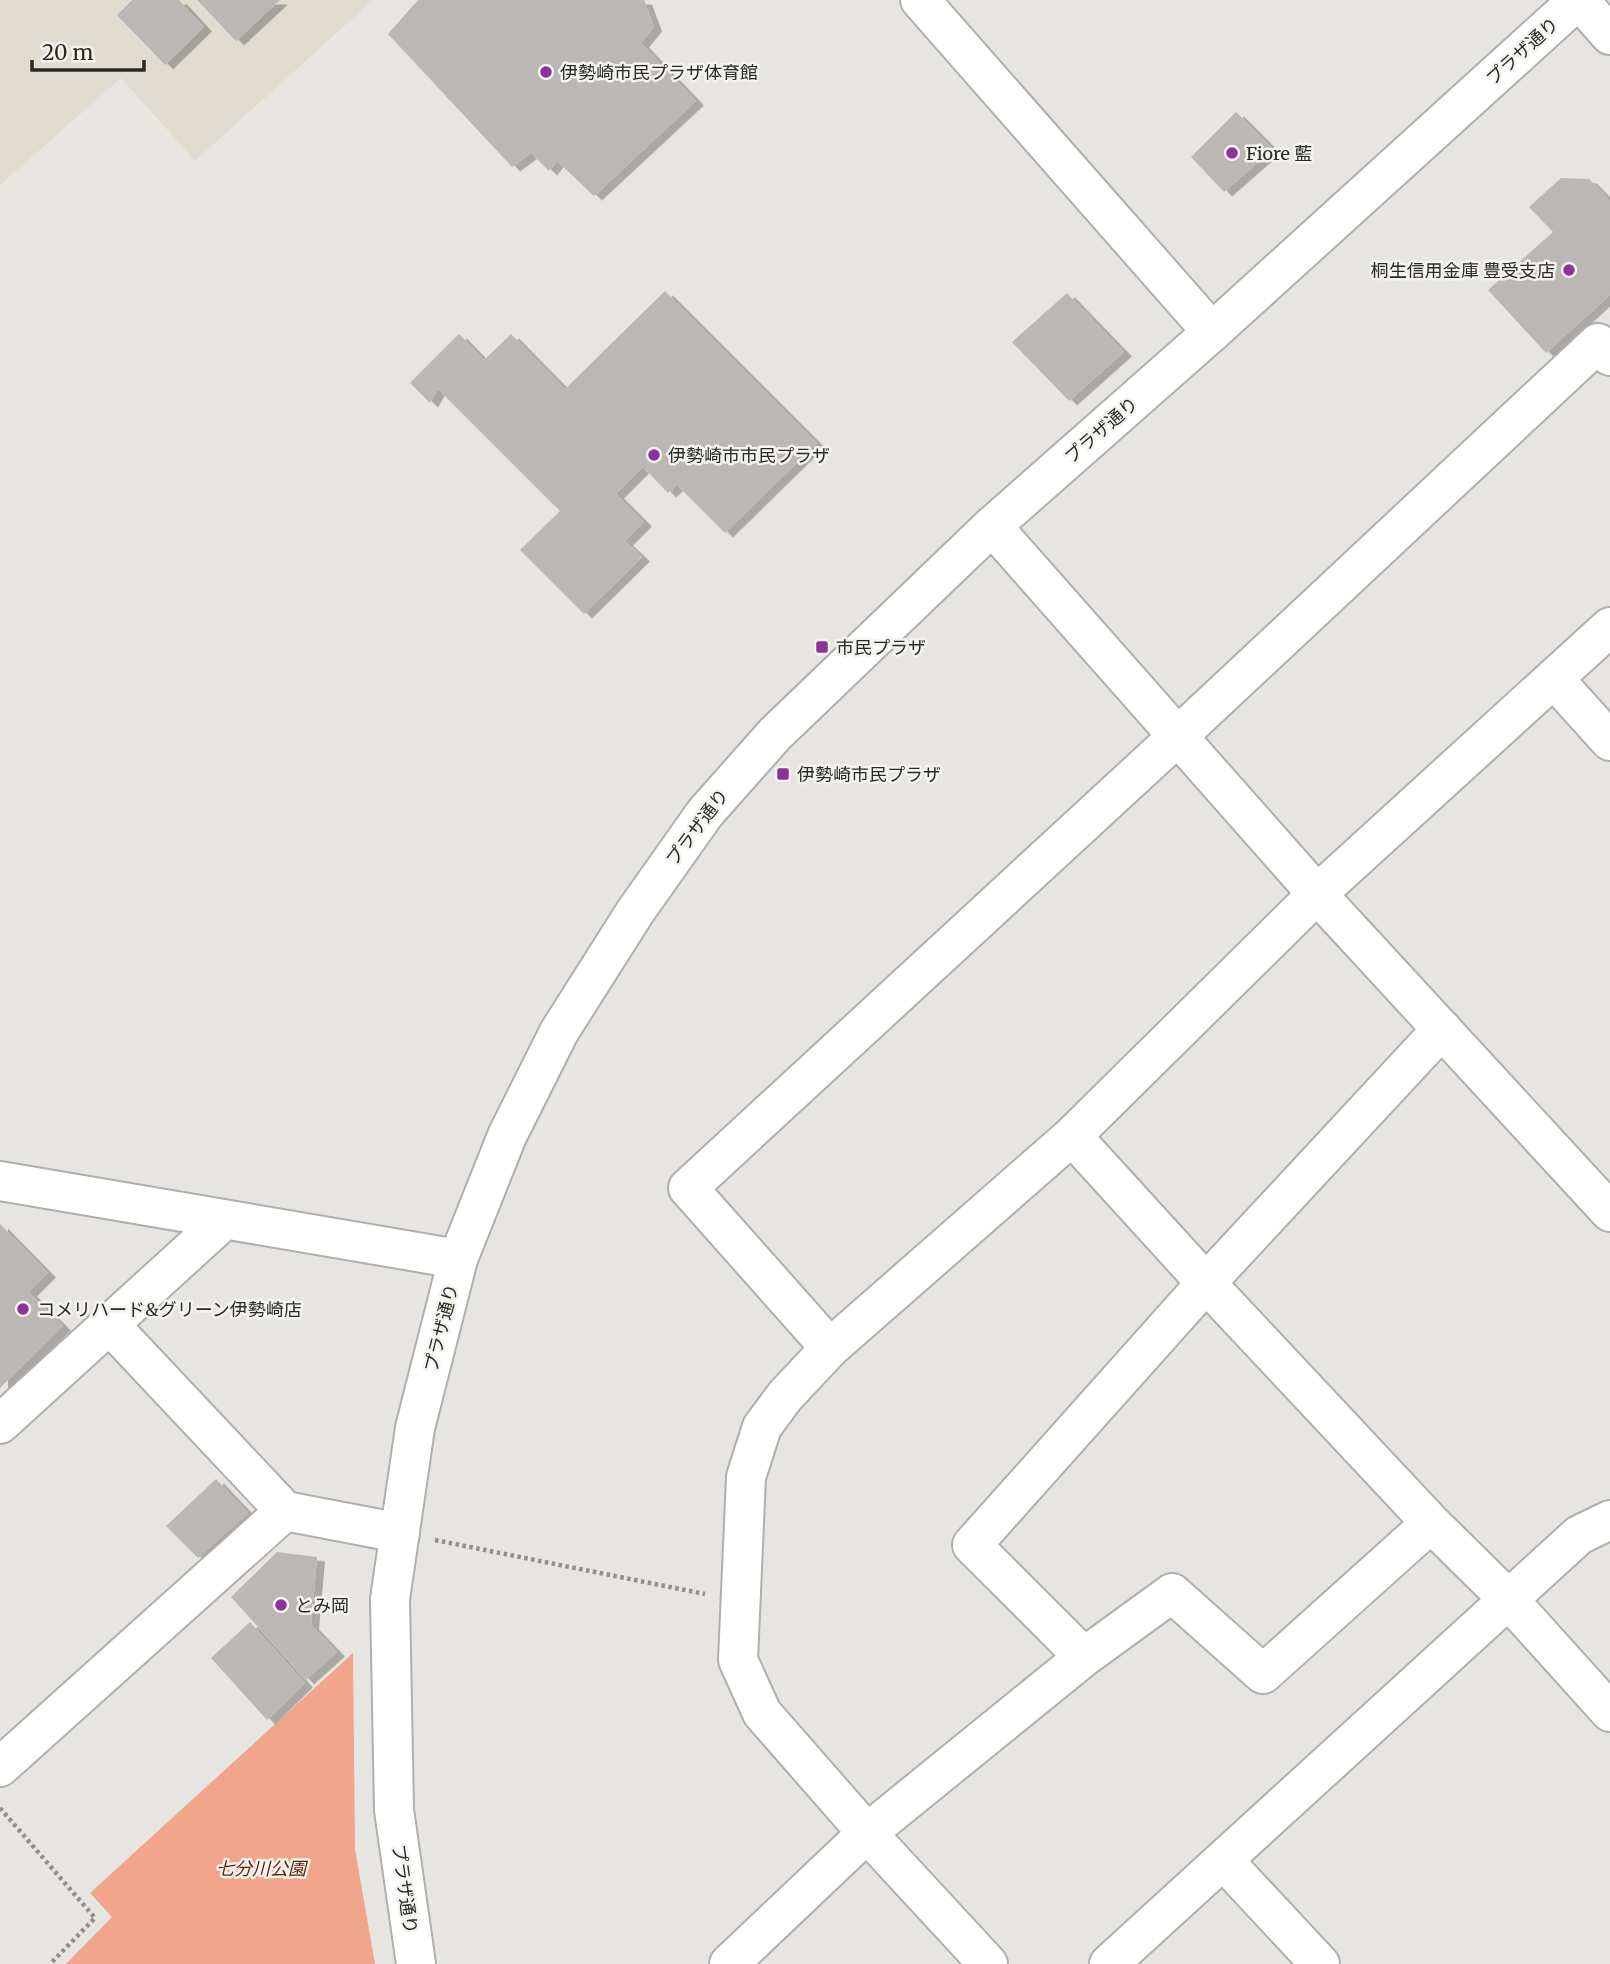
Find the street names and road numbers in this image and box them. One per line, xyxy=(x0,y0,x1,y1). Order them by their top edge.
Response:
street label: プラザ通り xyxy=(1481,12,1563,90)
street label: プラザ通り xyxy=(1059,392,1143,468)
street label: プラザ通り xyxy=(661,784,733,870)
street label: プラザ通り xyxy=(419,1282,463,1374)
street label: プラザ通り xyxy=(387,1843,423,1935)

